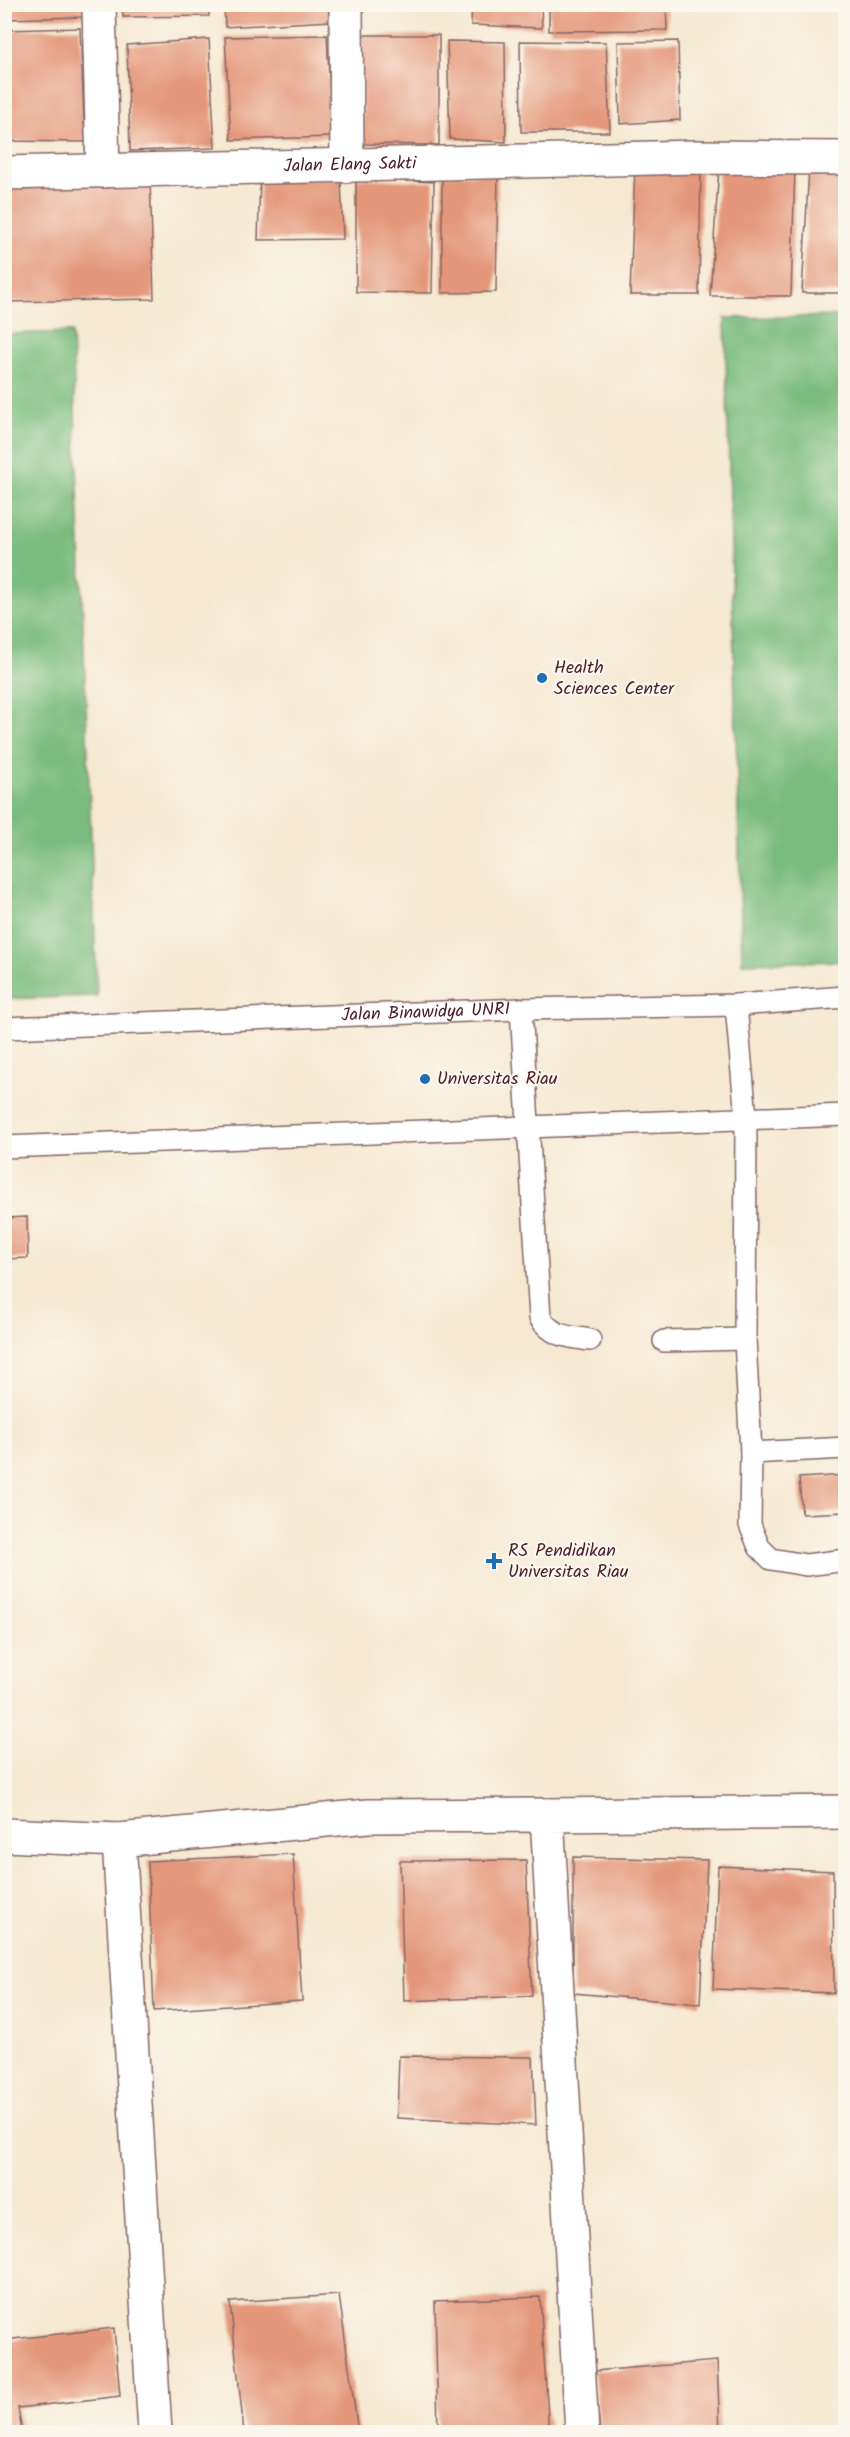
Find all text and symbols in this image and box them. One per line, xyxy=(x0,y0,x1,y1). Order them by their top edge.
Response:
street label: Jalan Elang Sakti xyxy=(283,149,417,181)
place label: Health Sciences Center xyxy=(554,654,675,704)
marker: Health Sciences Center xyxy=(535,671,549,685)
street label: Jalan Binawidya UNRI xyxy=(341,995,511,1030)
place label: Universitas Riau xyxy=(437,1065,558,1094)
marker: Universitas Riau xyxy=(418,1072,432,1086)
place label: RS Pendidikan Universitas Riau xyxy=(508,1537,629,1587)
marker: RS Pendidikan Universitas Riau xyxy=(485,1552,503,1570)

